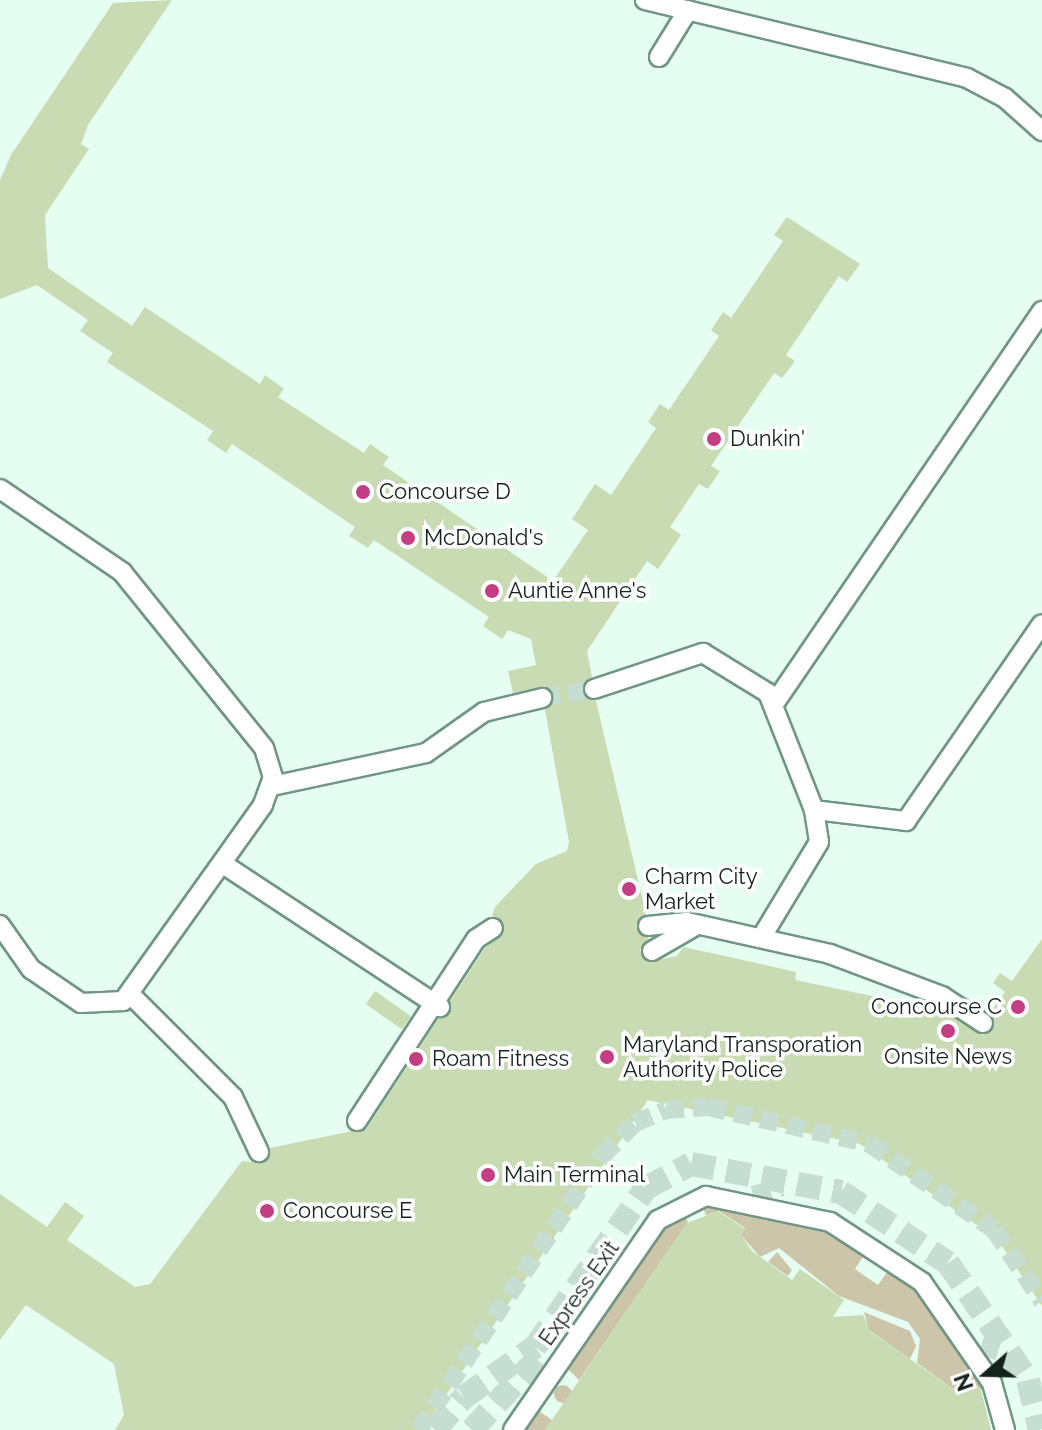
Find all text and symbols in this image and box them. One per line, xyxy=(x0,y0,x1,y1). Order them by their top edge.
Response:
place label: Dunkin' xyxy=(730,426,805,452)
marker: Dunkin' xyxy=(705,430,723,448)
place label: Concourse D xyxy=(379,479,511,505)
marker: Concourse D xyxy=(354,483,372,501)
place label: McDonald's xyxy=(424,525,543,551)
marker: McDonald's xyxy=(399,529,417,547)
place label: Auntie Anne's xyxy=(508,578,647,604)
marker: Auntie Anne's xyxy=(483,582,501,600)
place label: Charm City Market xyxy=(645,863,758,914)
marker: Charm City Market xyxy=(620,880,638,898)
place label: Concourse C xyxy=(871,994,1002,1020)
marker: Concourse C xyxy=(1009,998,1027,1016)
marker: Onsite News xyxy=(939,1022,957,1040)
place label: Maryland Transporation Authority Police xyxy=(623,1031,863,1082)
place label: Onsite News xyxy=(884,1044,1012,1070)
place label: Roam Fitness xyxy=(432,1046,569,1072)
marker: Maryland Transporation Authority Police xyxy=(598,1048,616,1066)
marker: Roam Fitness xyxy=(407,1050,425,1068)
place label: Main Terminal xyxy=(504,1162,646,1188)
marker: Main Terminal xyxy=(479,1166,497,1184)
place label: Concourse E xyxy=(283,1198,412,1224)
marker: Concourse E xyxy=(258,1202,276,1220)
street label: Express Exit xyxy=(533,1236,625,1350)
north arrow xyxy=(946,1334,1026,1414)
text: N xyxy=(948,1370,979,1395)

